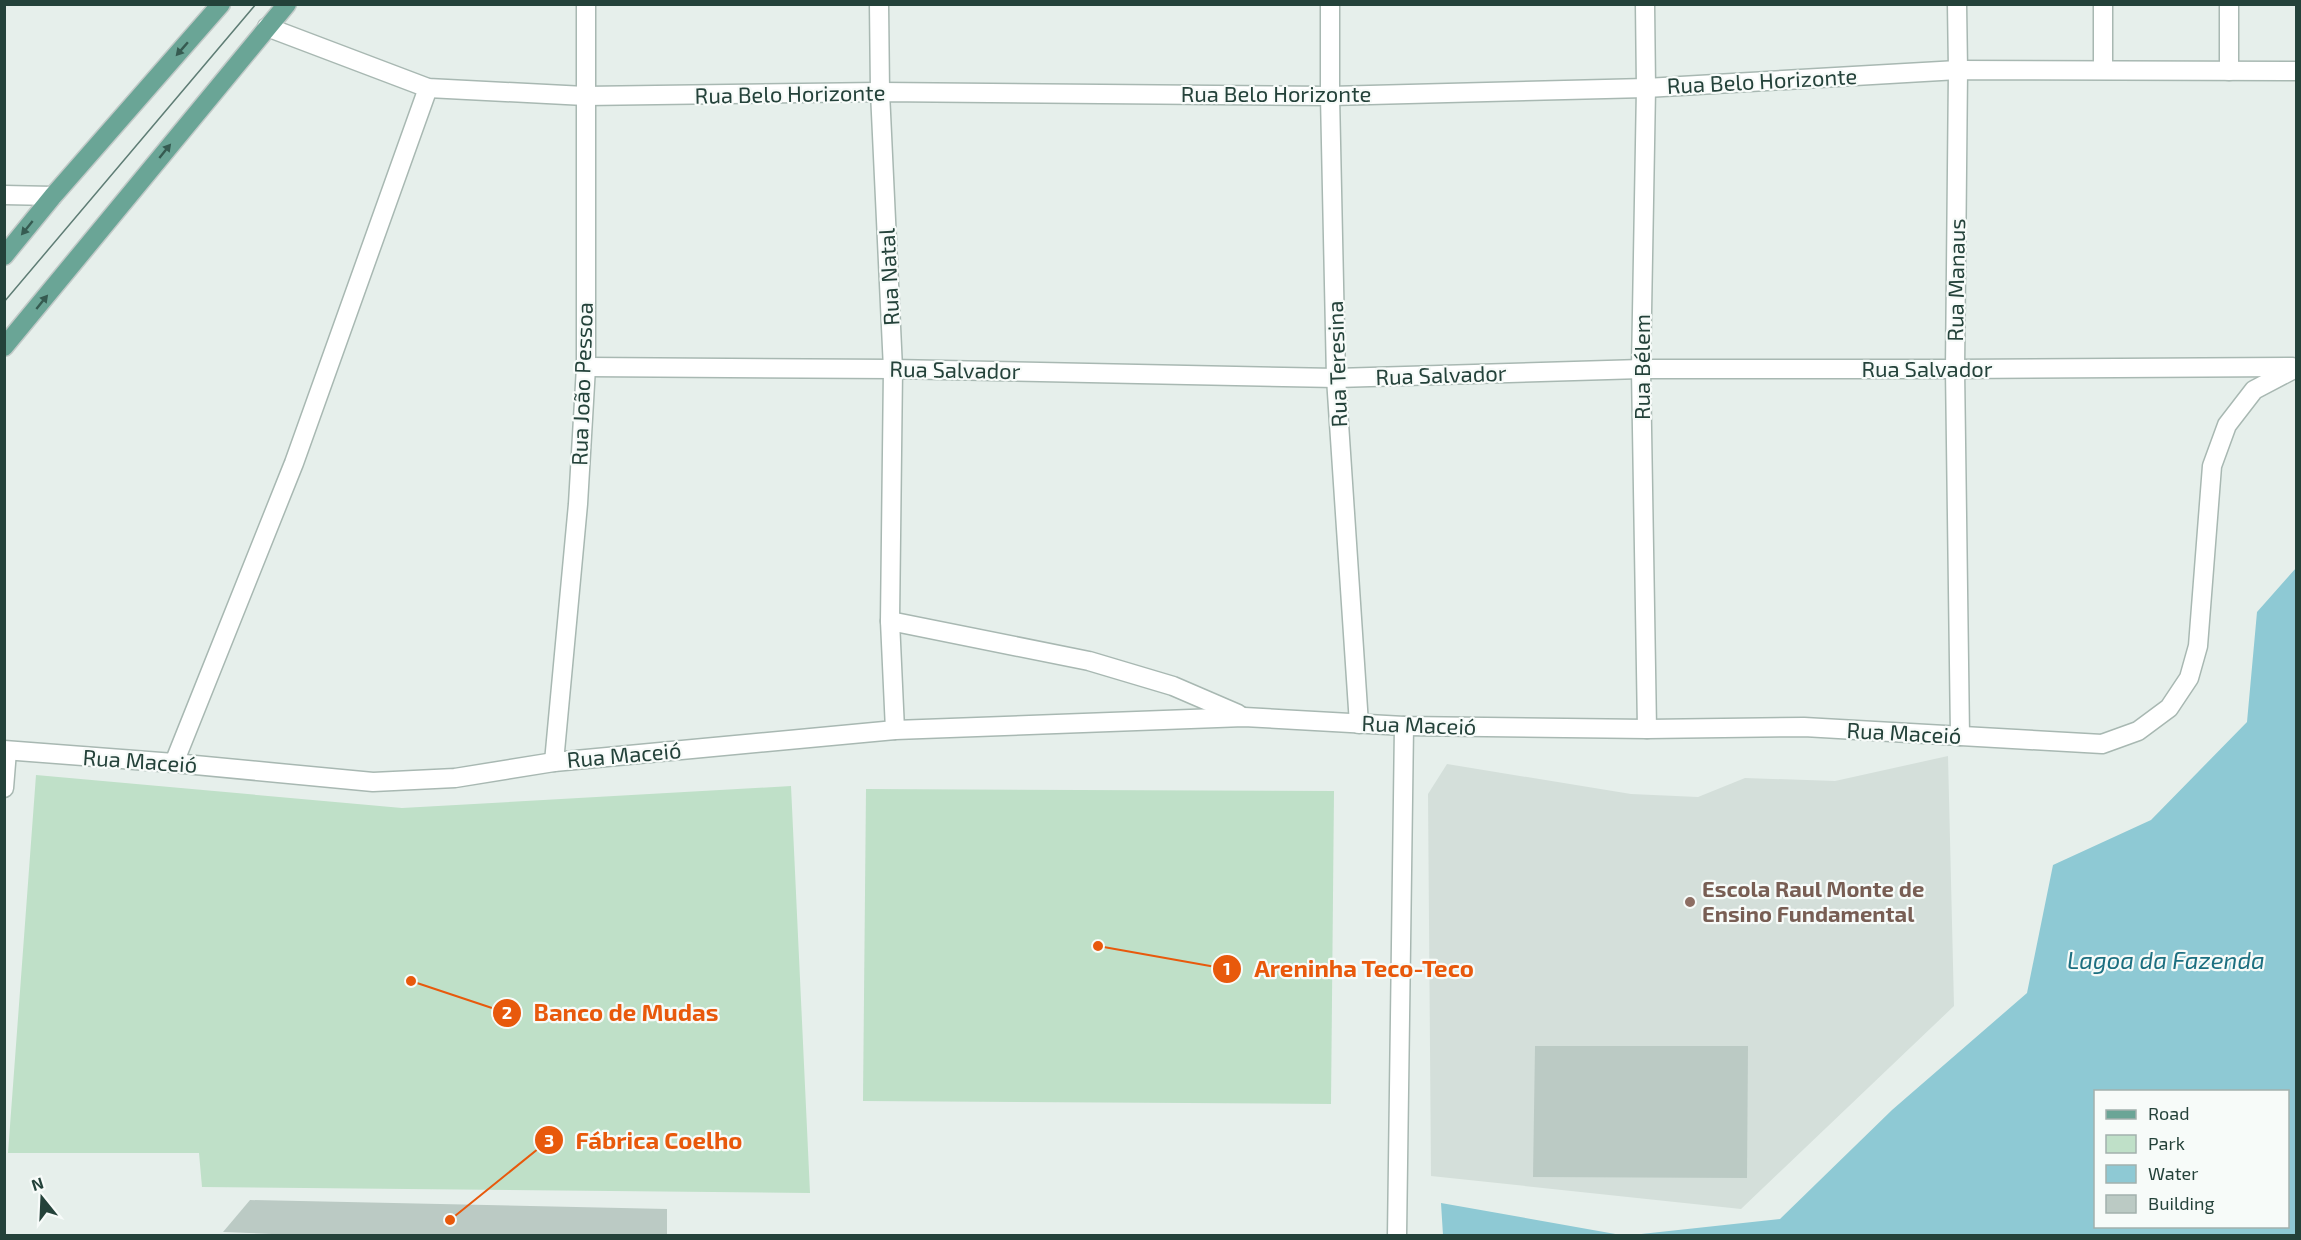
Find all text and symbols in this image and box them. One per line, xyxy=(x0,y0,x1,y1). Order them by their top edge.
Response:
one-way arrow xyxy=(175,41,189,56)
street label: Rua Belo Horizonte xyxy=(1666,62,1858,98)
street label: Rua Belo Horizonte xyxy=(694,78,886,108)
street label: Rua Belo Horizonte xyxy=(1181,80,1371,106)
one-way arrow xyxy=(159,144,171,159)
street label: Rua Manaus xyxy=(1941,218,1969,342)
one-way arrow xyxy=(21,220,34,236)
street label: Rua Natal xyxy=(872,227,904,327)
one-way arrow xyxy=(35,294,48,310)
street label: Rua Teresina xyxy=(1321,300,1351,428)
street label: Rua João Pessoa xyxy=(565,302,597,466)
street label: Rua Bélem xyxy=(1628,314,1654,420)
street label: Rua Salvador xyxy=(889,355,1021,383)
street label: Rua Salvador xyxy=(1861,355,1993,381)
street label: Rua Salvador xyxy=(1375,359,1507,389)
street label: Rua Maceió xyxy=(1361,709,1477,739)
street label: Rua Maceió xyxy=(1846,716,1962,748)
street label: Rua Maceió xyxy=(566,736,682,772)
street label: Rua Maceió xyxy=(82,743,198,777)
place label: Escola Raul Monte de Ensino Fundamental xyxy=(1702,875,1924,926)
marker: Escola Raul Monte de Ensino Fundamental xyxy=(1683,895,1697,909)
water label: Lagoa da Fazenda xyxy=(2067,945,2265,974)
callout: Areninha Teco-Teco xyxy=(1212,948,1486,990)
text: Areninha Teco-Teco xyxy=(1254,953,1474,982)
text: 1 xyxy=(1223,957,1231,979)
callout: Banco de Mudas xyxy=(492,992,731,1034)
text: Banco de Mudas xyxy=(534,997,718,1026)
text: 2 xyxy=(502,1001,512,1023)
legend xyxy=(2094,1090,2289,1228)
text: Road xyxy=(2148,1102,2189,1124)
callout: Fábrica Coelho xyxy=(534,1119,755,1161)
text: Fábrica Coelho xyxy=(575,1125,743,1154)
text: 3 xyxy=(544,1129,554,1151)
text: Park xyxy=(2148,1132,2185,1154)
text: Water xyxy=(2148,1162,2198,1184)
north arrow xyxy=(12,1168,72,1228)
text: N xyxy=(29,1172,46,1194)
text: Building xyxy=(2148,1192,2215,1214)

